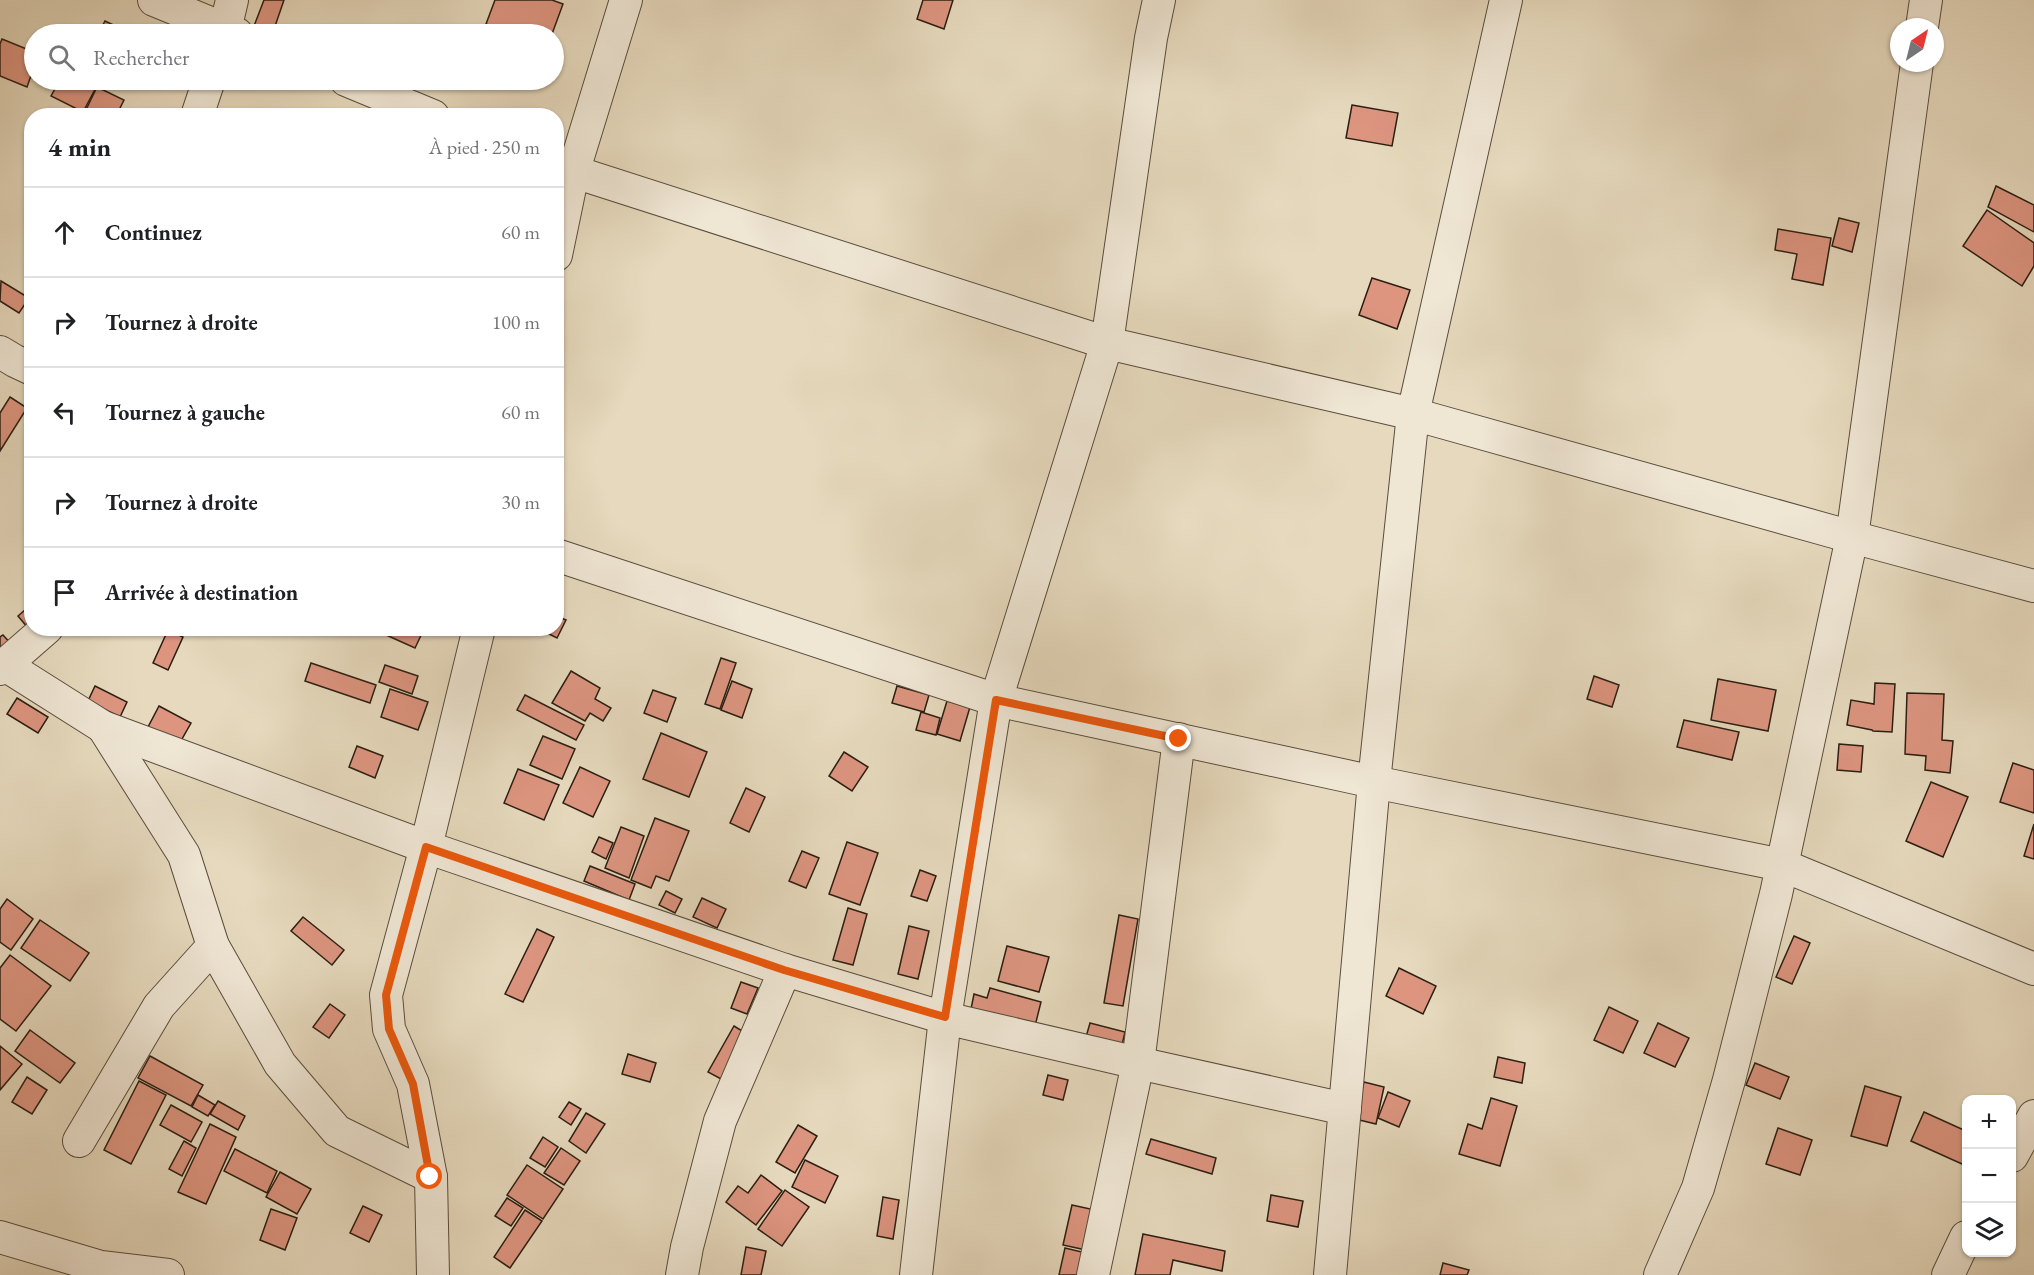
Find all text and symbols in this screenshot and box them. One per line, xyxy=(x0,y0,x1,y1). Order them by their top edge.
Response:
north arrow xyxy=(1890,18,1944,72)
search box xyxy=(24,24,564,90)
icon: search xyxy=(45,41,78,74)
text: Rechercher xyxy=(93,43,189,72)
text: 4 min xyxy=(48,130,111,164)
text: À pied · 250 m xyxy=(429,134,540,160)
icon: ahead xyxy=(48,216,81,249)
text: Continuez xyxy=(105,218,202,247)
text: 60 m xyxy=(501,219,540,245)
icon: right xyxy=(48,306,81,339)
text: Tournez à droite xyxy=(105,308,258,337)
text: 100 m xyxy=(492,309,540,335)
icon: left xyxy=(48,396,81,429)
text: Tournez à gauche xyxy=(105,398,265,427)
text: 60 m xyxy=(501,399,540,425)
icon: right xyxy=(48,486,81,519)
text: Tournez à droite xyxy=(105,488,258,517)
text: 30 m xyxy=(501,489,540,515)
icon: arrive xyxy=(48,576,81,609)
text: Arrivée à destination xyxy=(105,578,298,607)
route end xyxy=(1165,725,1191,751)
map controls xyxy=(1962,1095,2016,1257)
button: + xyxy=(1962,1095,2016,1149)
button: − xyxy=(1962,1149,2016,1203)
route start xyxy=(416,1163,442,1189)
button: layers xyxy=(1962,1203,2016,1257)

